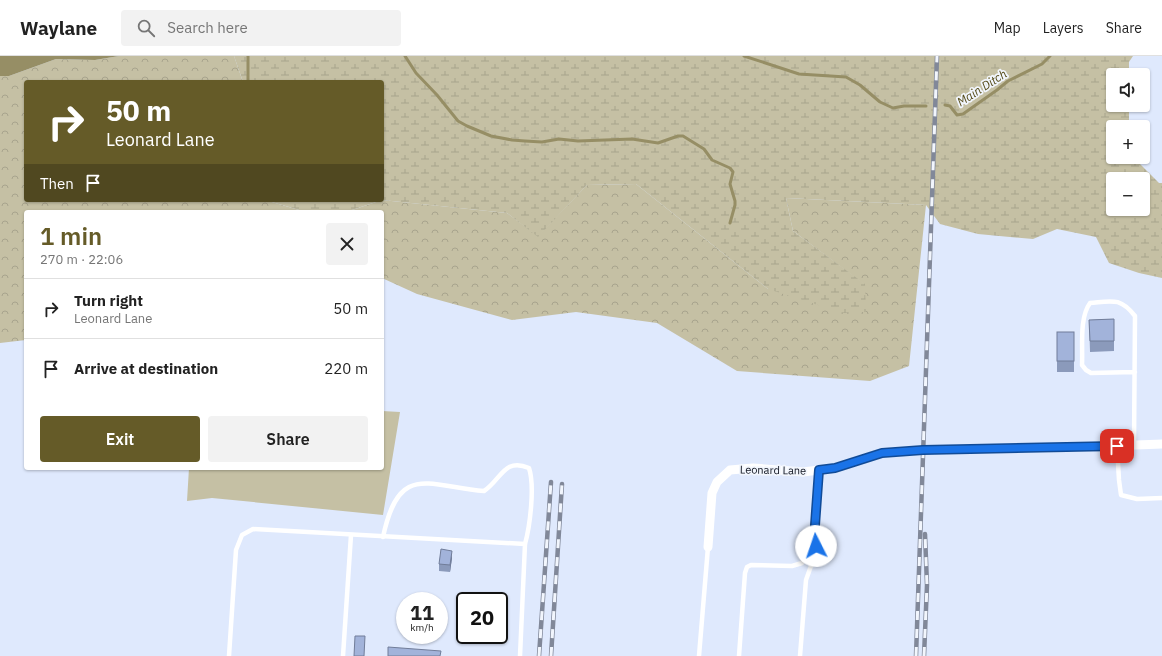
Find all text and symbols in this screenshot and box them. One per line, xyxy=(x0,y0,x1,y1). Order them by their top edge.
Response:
search box xyxy=(121,10,401,46)
text: Waylane xyxy=(20,16,97,40)
icon: search xyxy=(135,17,157,39)
text: Search here xyxy=(167,18,248,37)
text: Map xyxy=(994,19,1021,37)
text: Layers xyxy=(1043,19,1084,37)
text: Share xyxy=(1106,19,1142,37)
water label: Main Ditch xyxy=(954,66,1010,109)
map controls xyxy=(1106,68,1150,216)
button: sound xyxy=(1106,68,1150,112)
text: 50 m xyxy=(106,92,171,129)
icon: right xyxy=(40,96,92,148)
button: + xyxy=(1106,120,1150,164)
text: Leonard Lane xyxy=(106,128,215,151)
icon: arrive xyxy=(82,172,104,194)
button: − xyxy=(1106,172,1150,216)
text: Then xyxy=(40,174,74,193)
text: 1 min xyxy=(40,220,102,252)
button: close xyxy=(326,223,368,265)
text: 270 m · 22:06 xyxy=(40,251,123,268)
text: Turn right xyxy=(74,291,143,310)
icon: right xyxy=(40,298,62,320)
text: 50 m xyxy=(333,299,368,318)
text: Leonard Lane xyxy=(74,310,152,327)
icon: arrive xyxy=(40,358,62,380)
text: Arrive at destination xyxy=(74,359,218,378)
text: 220 m xyxy=(324,359,368,378)
button: Exit xyxy=(40,416,200,462)
button: Share xyxy=(208,416,368,462)
pin xyxy=(1100,429,1134,463)
icon: arrive xyxy=(1106,435,1128,457)
street label: Leonard Lane xyxy=(740,462,806,478)
position arrow xyxy=(795,525,837,567)
speed limit sign: 20 xyxy=(456,592,508,644)
text: 11 xyxy=(410,599,434,626)
text: km/h xyxy=(410,621,434,634)

